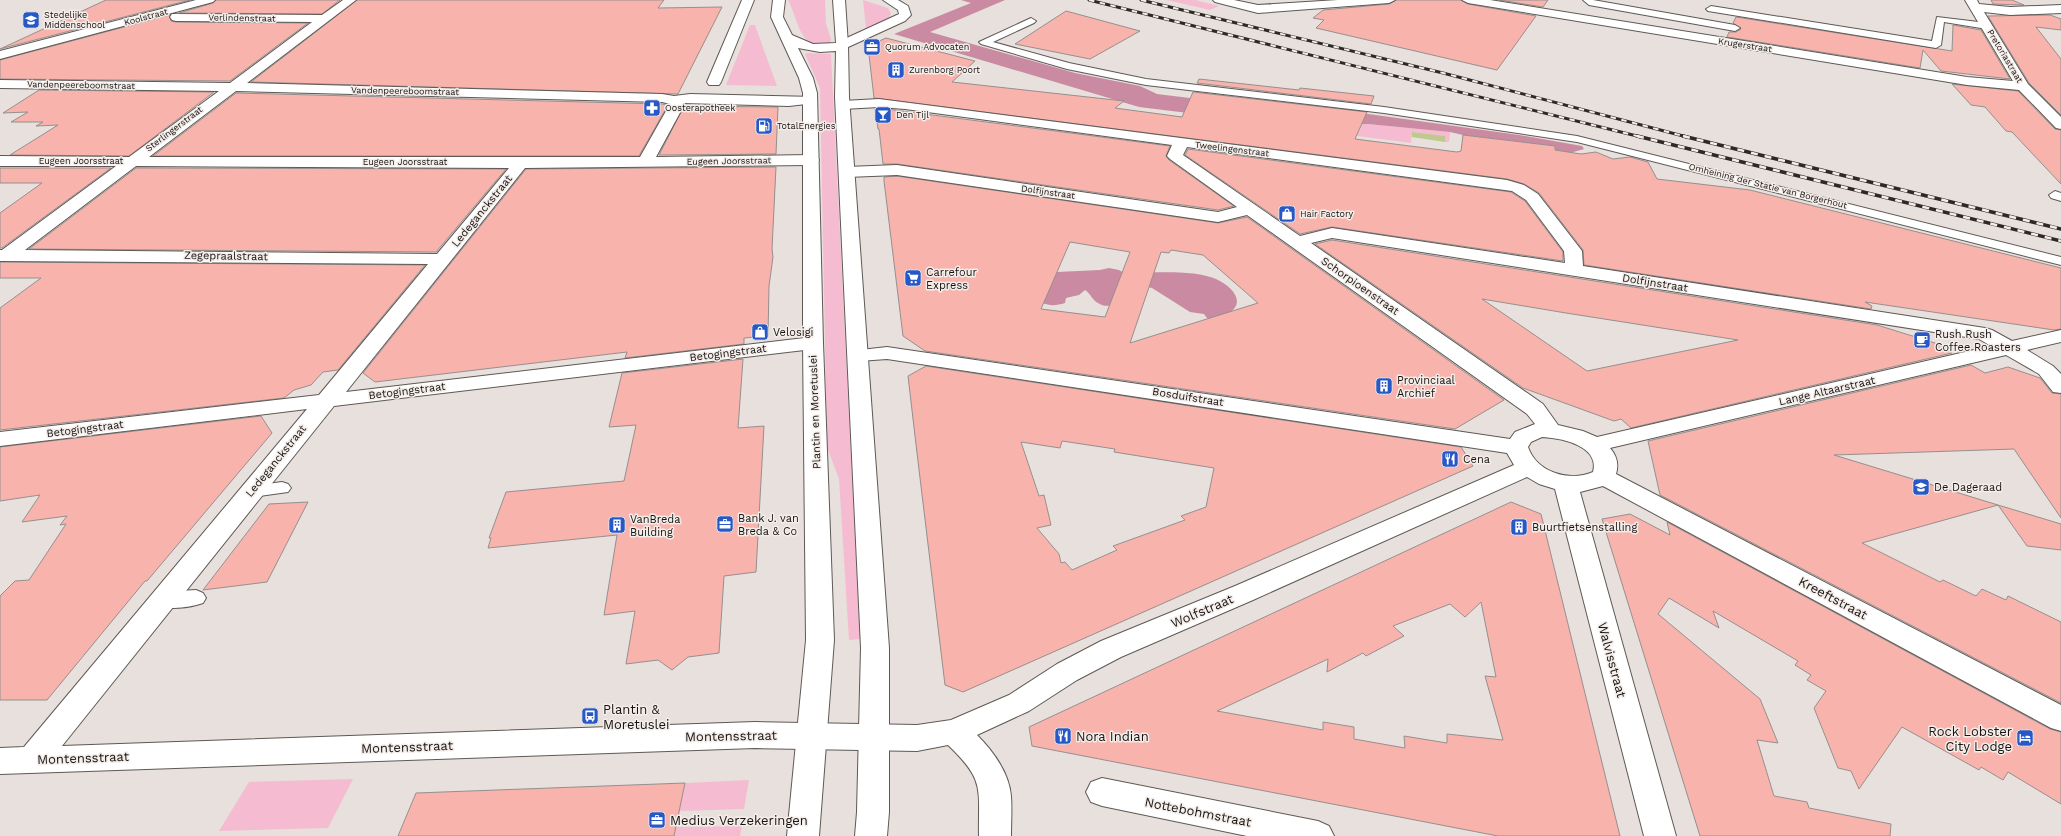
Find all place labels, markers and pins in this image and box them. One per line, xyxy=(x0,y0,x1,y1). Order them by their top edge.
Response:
school or university icon: Stedelijke Middenschool xyxy=(21,10,41,30)
place label: Stedelijke Middenschool xyxy=(44,10,105,30)
office icon: Quorum Advocaten xyxy=(862,37,882,57)
place label: Quorum Advocaten xyxy=(885,42,969,52)
building icon: Zurenborg Poort xyxy=(886,60,906,80)
place label: Zurenborg Poort xyxy=(909,65,980,75)
pharmacy icon: Oosterapotheek xyxy=(642,98,662,118)
place label: Oosterapotheek xyxy=(665,103,735,113)
bar icon: Den Tijl xyxy=(873,105,893,125)
place label: Den Tijl xyxy=(896,110,929,120)
fuel station icon: TotalEnergies xyxy=(754,116,774,136)
place label: TotalEnergies xyxy=(777,121,836,131)
shop icon: Hair Factory xyxy=(1277,204,1297,224)
place label: Hair Factory xyxy=(1300,209,1354,219)
place label: Carrefour Express xyxy=(926,266,977,292)
supermarket icon: Carrefour Express xyxy=(903,268,923,288)
shop icon: Velosigi xyxy=(750,322,770,342)
place label: Velosigi xyxy=(773,326,814,339)
place label: Rush Rush Coffee Roasters xyxy=(1935,328,2021,354)
cafe icon: Rush Rush Coffee Roasters xyxy=(1912,330,1932,350)
place label: Provinciaal Archief xyxy=(1397,374,1456,400)
building icon: Provinciaal Archief xyxy=(1374,376,1394,396)
restaurant icon: Cena xyxy=(1440,449,1460,469)
place label: Cena xyxy=(1463,453,1490,466)
school or university icon: De Dageraad xyxy=(1911,477,1931,497)
place label: De Dageraad xyxy=(1934,481,2002,494)
place label: Bank J. van Breda & Co xyxy=(738,512,799,538)
place label: VanBreda Building xyxy=(630,513,680,539)
office icon: Bank J. van Breda & Co xyxy=(715,514,735,534)
building icon: VanBreda Building xyxy=(607,515,627,535)
building icon: Buurtfietsenstalling xyxy=(1509,517,1529,537)
place label: Buurtfietsenstalling xyxy=(1532,521,1637,534)
place label: Plantin & Moretuslei xyxy=(603,702,669,732)
bus stop icon: Plantin & Moretuslei xyxy=(580,706,600,726)
place label: Rock Lobster City Lodge xyxy=(1928,724,2012,754)
restaurant icon: Nora Indian xyxy=(1053,726,1073,746)
hotel icon: Rock Lobster City Lodge xyxy=(2015,728,2035,748)
place label: Nora Indian xyxy=(1076,729,1149,744)
office icon: Medius Verzekeringen xyxy=(647,810,667,830)
place label: Medius Verzekeringen xyxy=(670,813,808,828)

